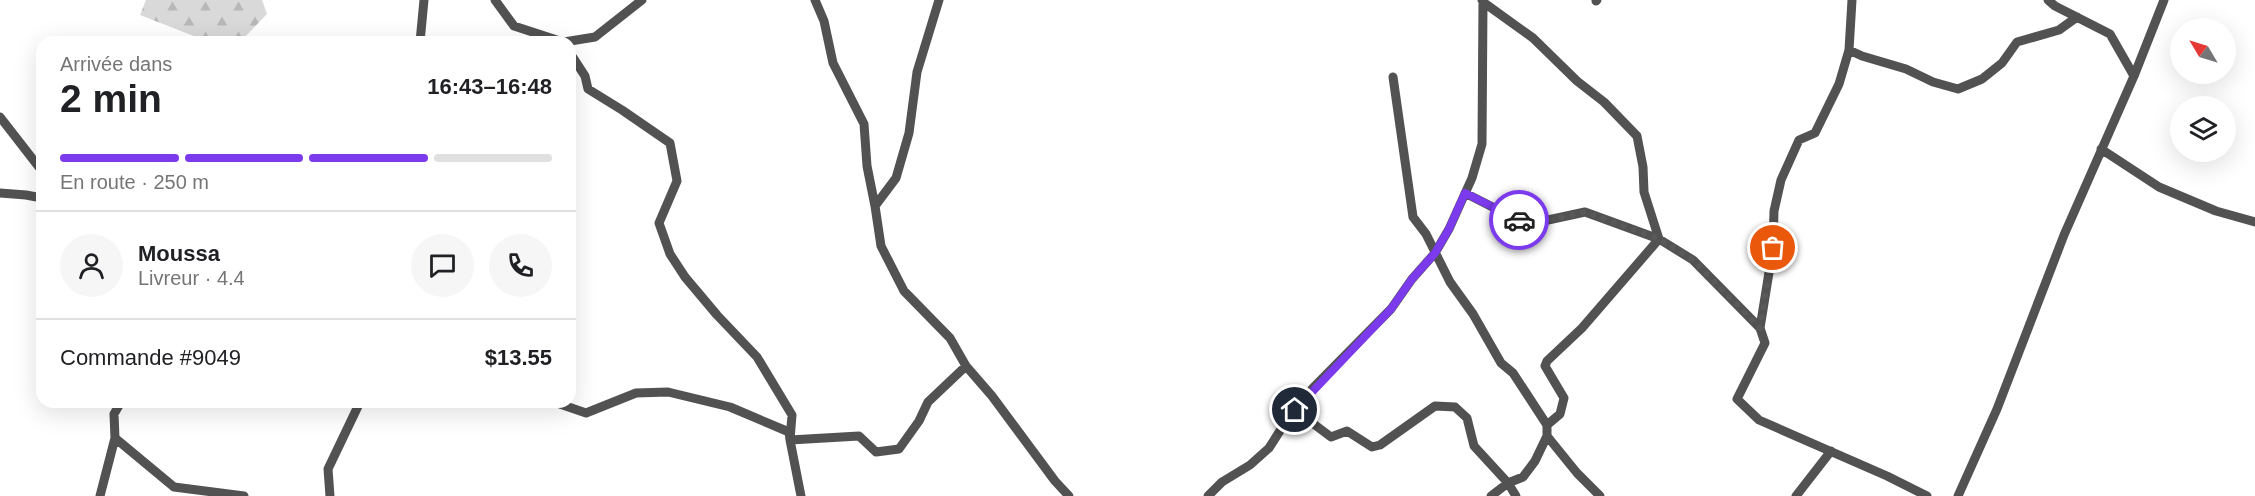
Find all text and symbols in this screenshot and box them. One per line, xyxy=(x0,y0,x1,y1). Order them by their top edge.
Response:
north arrow xyxy=(2170,18,2236,84)
map controls xyxy=(2170,18,2236,162)
text: Arrivée dans xyxy=(60,53,172,75)
text: 16:43–16:48 xyxy=(427,74,552,99)
text: 2 min xyxy=(60,77,162,120)
button: layers xyxy=(2170,96,2236,162)
text: En route · 250 m xyxy=(60,171,209,193)
courier xyxy=(1489,190,1549,250)
icon: car xyxy=(1503,204,1536,237)
pin xyxy=(1747,222,1798,273)
icon: bag xyxy=(1756,231,1789,264)
button: person xyxy=(60,234,123,297)
button: chat xyxy=(411,234,474,297)
button: phone xyxy=(489,234,552,297)
text: Moussa xyxy=(138,241,220,266)
text: Livreur · 4.4 xyxy=(138,267,245,289)
text: Commande #9049 xyxy=(60,345,241,370)
text: $13.55 xyxy=(485,345,552,370)
pin xyxy=(1269,384,1320,435)
icon: home xyxy=(1278,393,1311,426)

